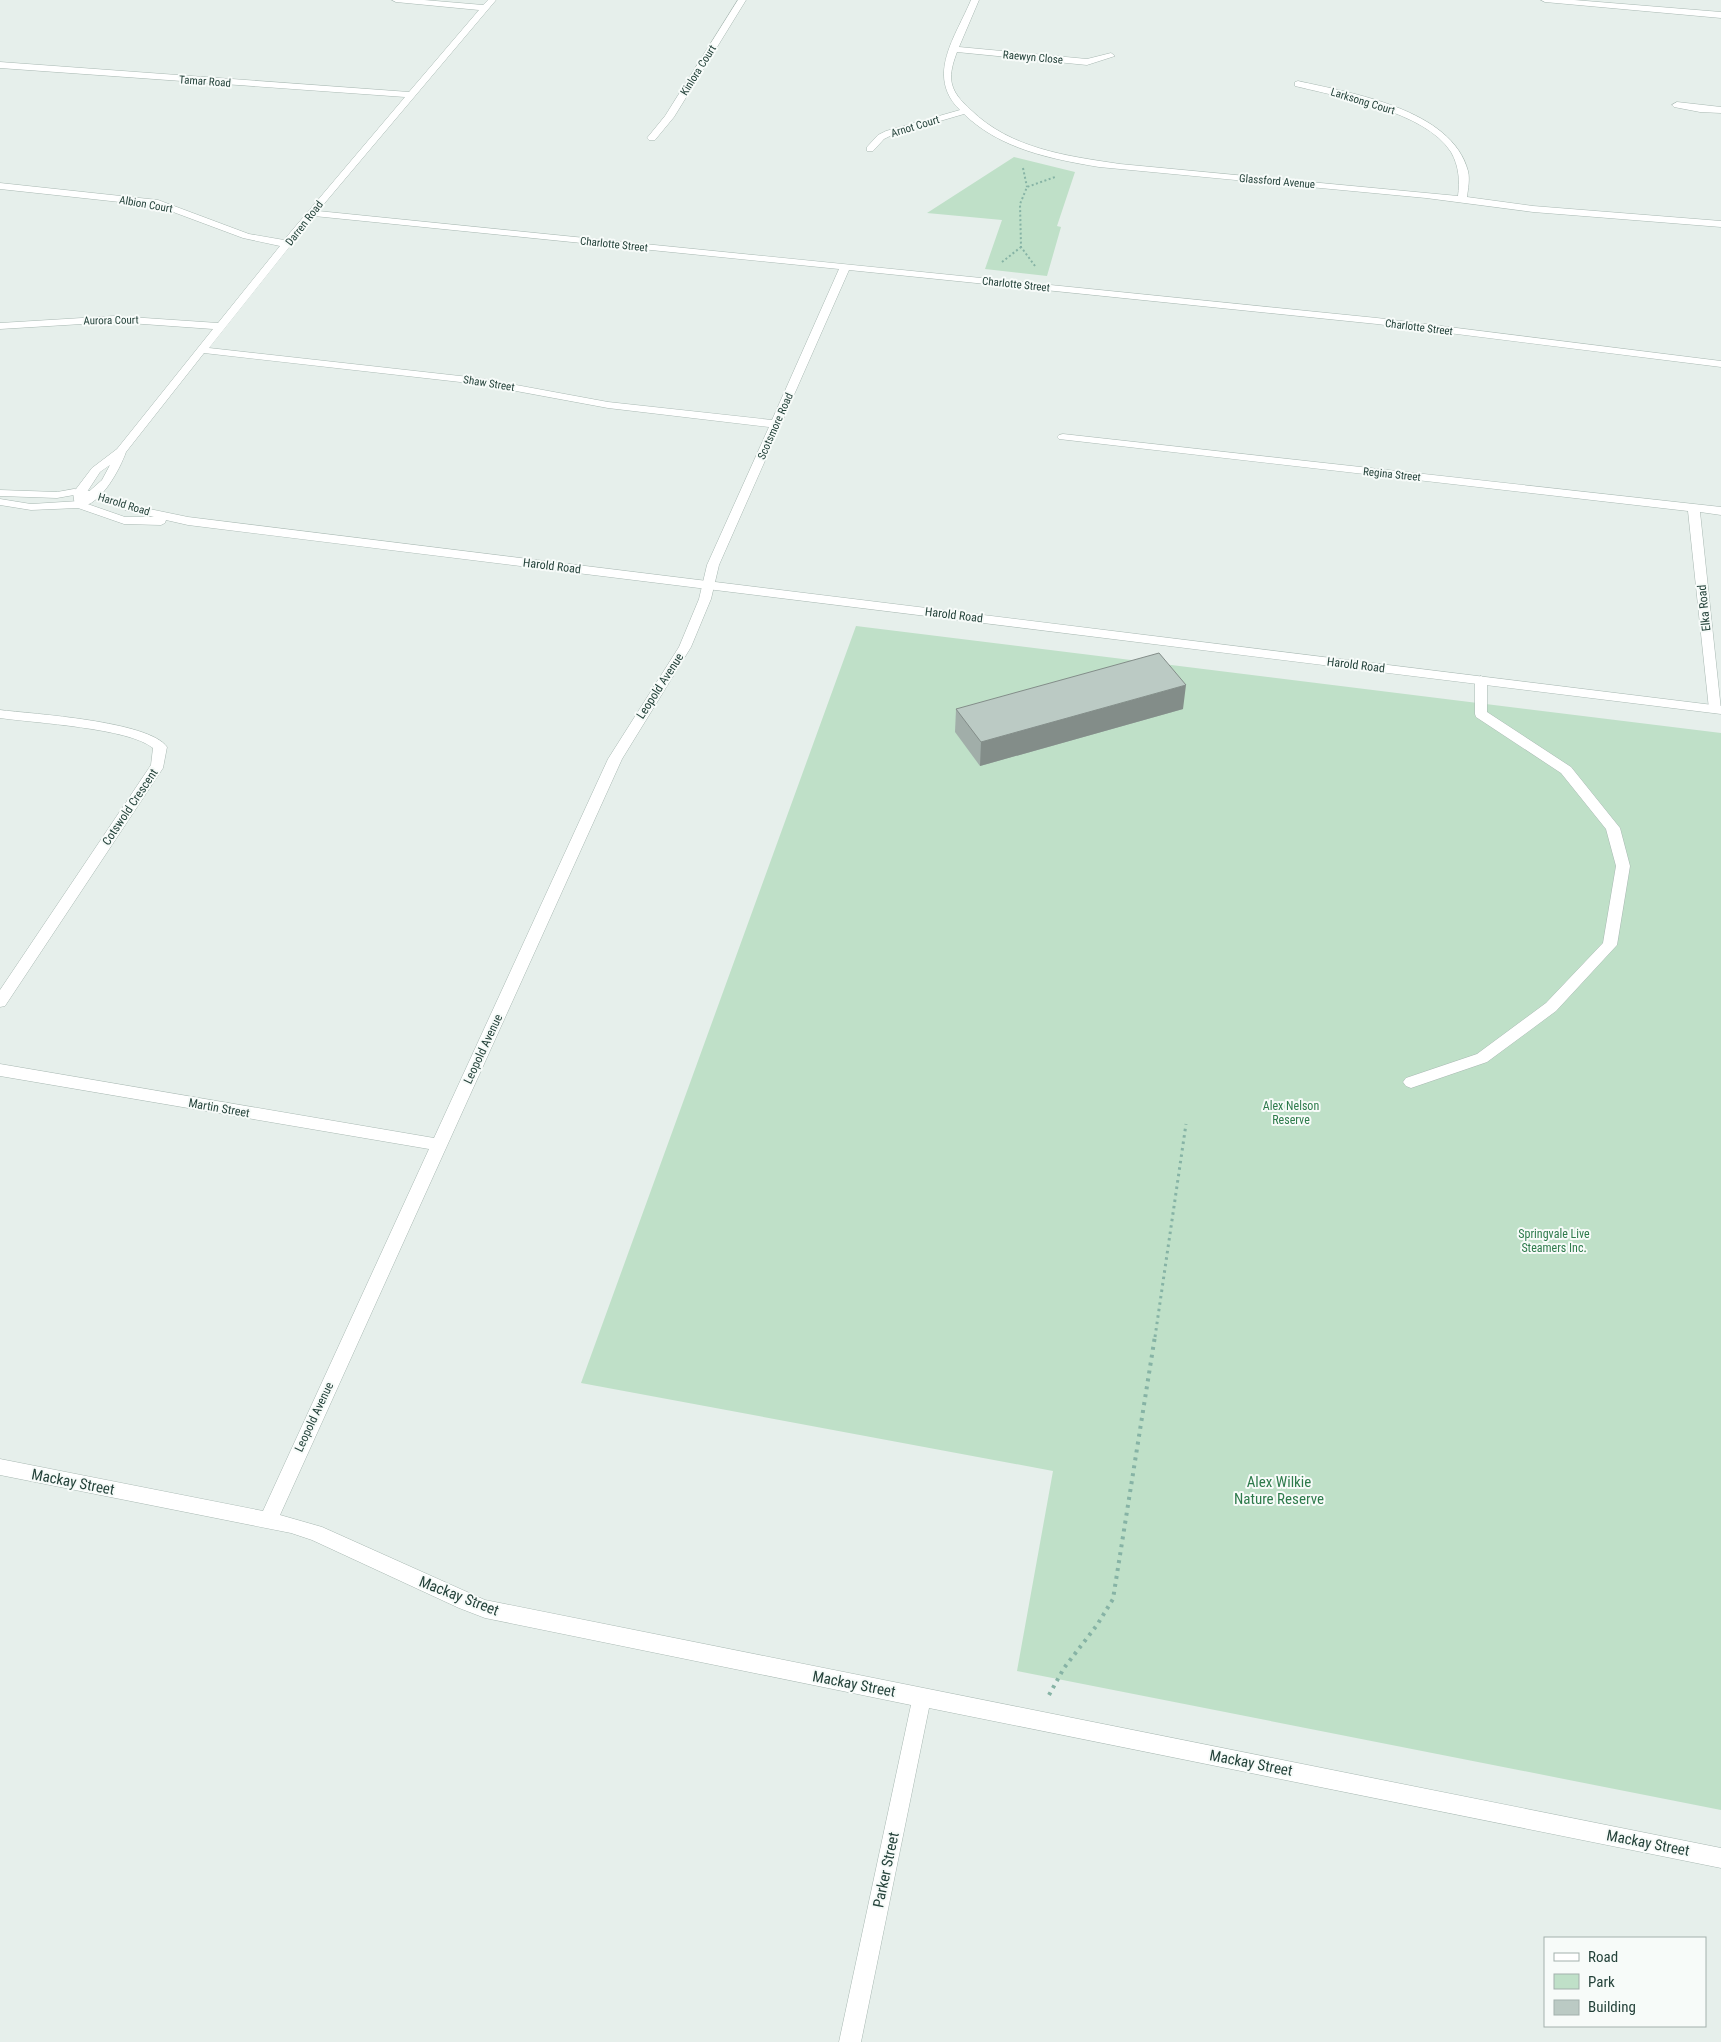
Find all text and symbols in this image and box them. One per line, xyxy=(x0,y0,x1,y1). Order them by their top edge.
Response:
street label: Kinlora Court xyxy=(678,43,719,98)
street label: Raewyn Close xyxy=(1002,48,1064,67)
street label: Tamar Road xyxy=(179,73,231,90)
street label: Larksong Court xyxy=(1329,86,1397,117)
street label: Arnot Court xyxy=(889,113,941,140)
street label: Glassford Avenue xyxy=(1238,172,1315,191)
street label: Albion Court xyxy=(118,193,174,216)
street label: Darren Road xyxy=(283,198,326,248)
street label: Charlotte Street xyxy=(579,234,649,255)
street label: Charlotte Street xyxy=(981,274,1051,295)
street label: Aurora Court xyxy=(83,314,139,327)
street label: Charlotte Street xyxy=(1384,317,1454,338)
street label: Shaw Street xyxy=(462,373,515,394)
street label: Scotsmore Road xyxy=(755,391,796,461)
street label: Regina Street xyxy=(1363,465,1421,484)
street label: Harold Road xyxy=(96,490,151,519)
street label: Harold Road xyxy=(522,555,582,577)
street label: Elka Road xyxy=(1695,584,1713,632)
street label: Harold Road xyxy=(924,604,984,626)
street label: Leopold Avenue xyxy=(634,650,687,721)
street label: Harold Road xyxy=(1326,654,1386,676)
street label: Cotswold Crescent xyxy=(99,766,161,848)
street label: Leopold Avenue xyxy=(461,1012,505,1086)
street label: Martin Street xyxy=(187,1096,251,1120)
park label: Alex Nelson Reserve xyxy=(1263,1099,1319,1127)
park label: Springvale Live Steamers Inc. xyxy=(1518,1227,1590,1255)
street label: Leopold Avenue xyxy=(292,1380,336,1454)
street label: Mackay Street xyxy=(30,1465,116,1499)
park label: Alex Wilkie Nature Reserve xyxy=(1234,1473,1324,1508)
street label: Mackay Street xyxy=(417,1573,501,1619)
street label: Mackay Street xyxy=(811,1667,897,1701)
street label: Mackay Street xyxy=(1208,1746,1294,1780)
street label: Mackay Street xyxy=(1605,1826,1691,1860)
street label: Parker Street xyxy=(869,1831,903,1909)
legend xyxy=(1544,1937,1706,2027)
text: Road xyxy=(1588,1948,1618,1966)
text: Park xyxy=(1588,1973,1615,1991)
text: Building xyxy=(1588,1998,1636,2016)

